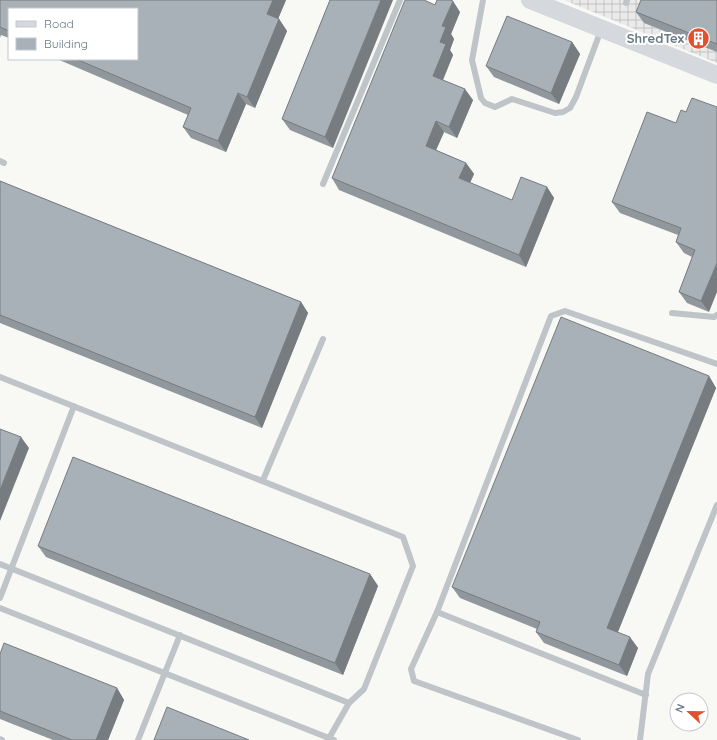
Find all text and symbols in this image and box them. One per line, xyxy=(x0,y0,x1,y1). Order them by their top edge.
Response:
legend xyxy=(8,8,138,60)
text: Road xyxy=(44,16,74,31)
building icon: ShredTex xyxy=(686,25,712,51)
place label: ShredTex xyxy=(627,30,685,46)
text: Building xyxy=(44,36,88,51)
north arrow xyxy=(669,692,709,732)
text: N xyxy=(672,702,688,715)

